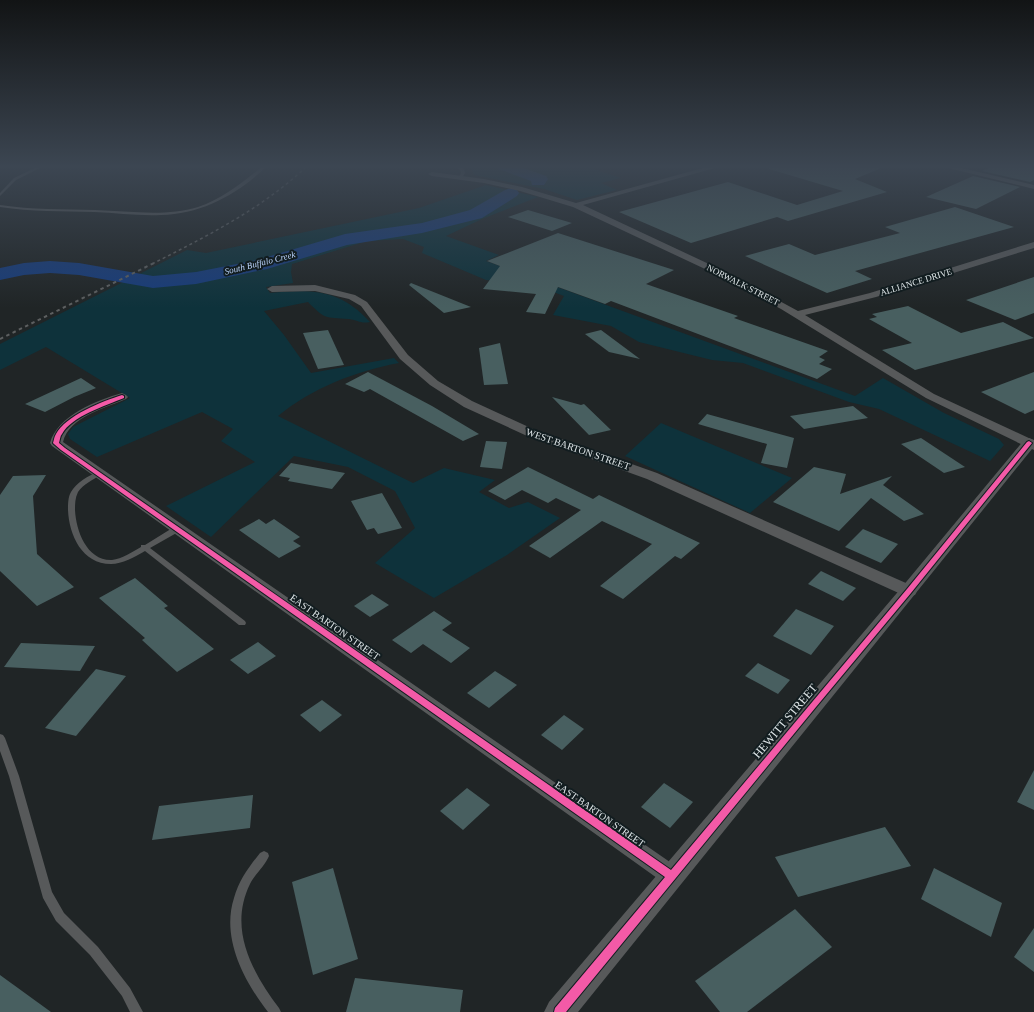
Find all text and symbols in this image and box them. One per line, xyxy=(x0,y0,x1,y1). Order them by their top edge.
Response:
water label: South Buffalo Creek xyxy=(224,249,297,277)
street label: NORWALK STREET xyxy=(705,262,781,308)
street label: ALLIANCE DRIVE xyxy=(879,266,954,298)
street label: WEST BARTON STREET xyxy=(525,426,631,472)
street label: EAST BARTON STREET xyxy=(288,592,382,662)
street label: HEWITT STREET xyxy=(750,680,821,761)
street label: EAST BARTON STREET xyxy=(553,779,647,849)

